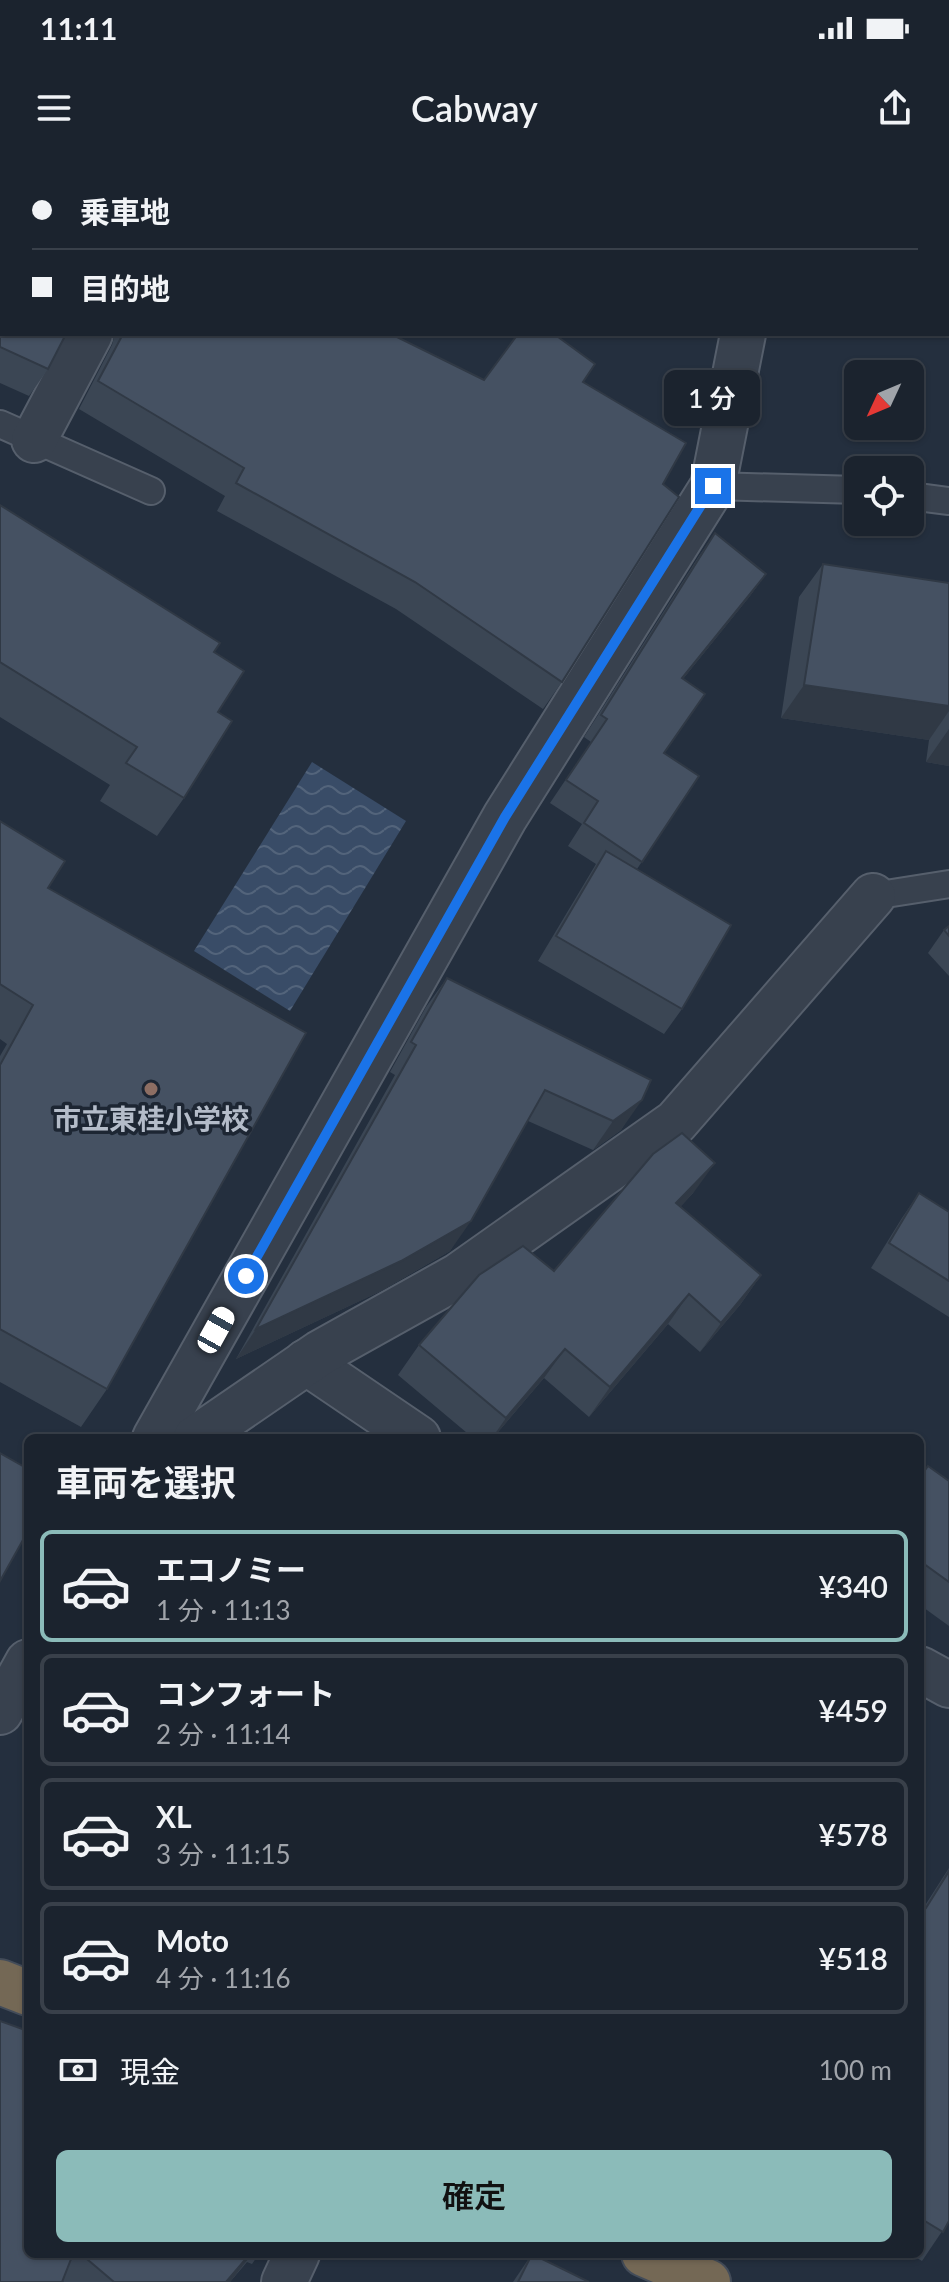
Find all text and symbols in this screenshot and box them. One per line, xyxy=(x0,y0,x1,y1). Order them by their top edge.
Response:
text: 11:11 xyxy=(40,10,117,46)
icon: menu xyxy=(32,86,76,130)
text: Cabway xyxy=(411,86,538,130)
icon: share xyxy=(873,86,917,130)
text: 乗車地 xyxy=(80,193,170,229)
text: 目的地 xyxy=(80,270,170,306)
north arrow xyxy=(844,360,924,440)
map controls xyxy=(844,360,924,536)
callout: 1 分 xyxy=(665,370,761,426)
text: 1 分 xyxy=(688,382,736,414)
button: locate xyxy=(844,456,924,536)
route end xyxy=(695,468,731,504)
marker: 市立東桂小学校 xyxy=(142,1080,160,1098)
place label: 市立東桂小学校 xyxy=(53,1101,249,1135)
route start xyxy=(228,1258,264,1294)
car xyxy=(194,1303,238,1357)
text: 車両を選択 xyxy=(56,1460,236,1504)
icon: car xyxy=(60,1550,132,1622)
text: エコノミー xyxy=(156,1551,306,1587)
text: ¥340 xyxy=(818,1568,888,1604)
text: 1 分 · 11:13 xyxy=(156,1594,291,1626)
icon: car xyxy=(60,1674,132,1746)
text: コンフォート xyxy=(156,1675,335,1711)
text: ¥459 xyxy=(818,1692,888,1728)
text: 2 分 · 11:14 xyxy=(156,1718,291,1750)
icon: car xyxy=(60,1798,132,1870)
text: XL xyxy=(156,1798,192,1834)
text: ¥578 xyxy=(818,1816,888,1852)
text: 3 分 · 11:15 xyxy=(156,1838,291,1870)
icon: car xyxy=(60,1922,132,1994)
text: Moto xyxy=(156,1922,229,1958)
text: ¥518 xyxy=(818,1940,888,1976)
text: 4 分 · 11:16 xyxy=(156,1962,291,1994)
icon: cash xyxy=(56,2048,100,2092)
text: 現金 xyxy=(120,2053,180,2089)
text: 100 m xyxy=(819,2054,892,2086)
button: 確定 xyxy=(56,2150,892,2242)

